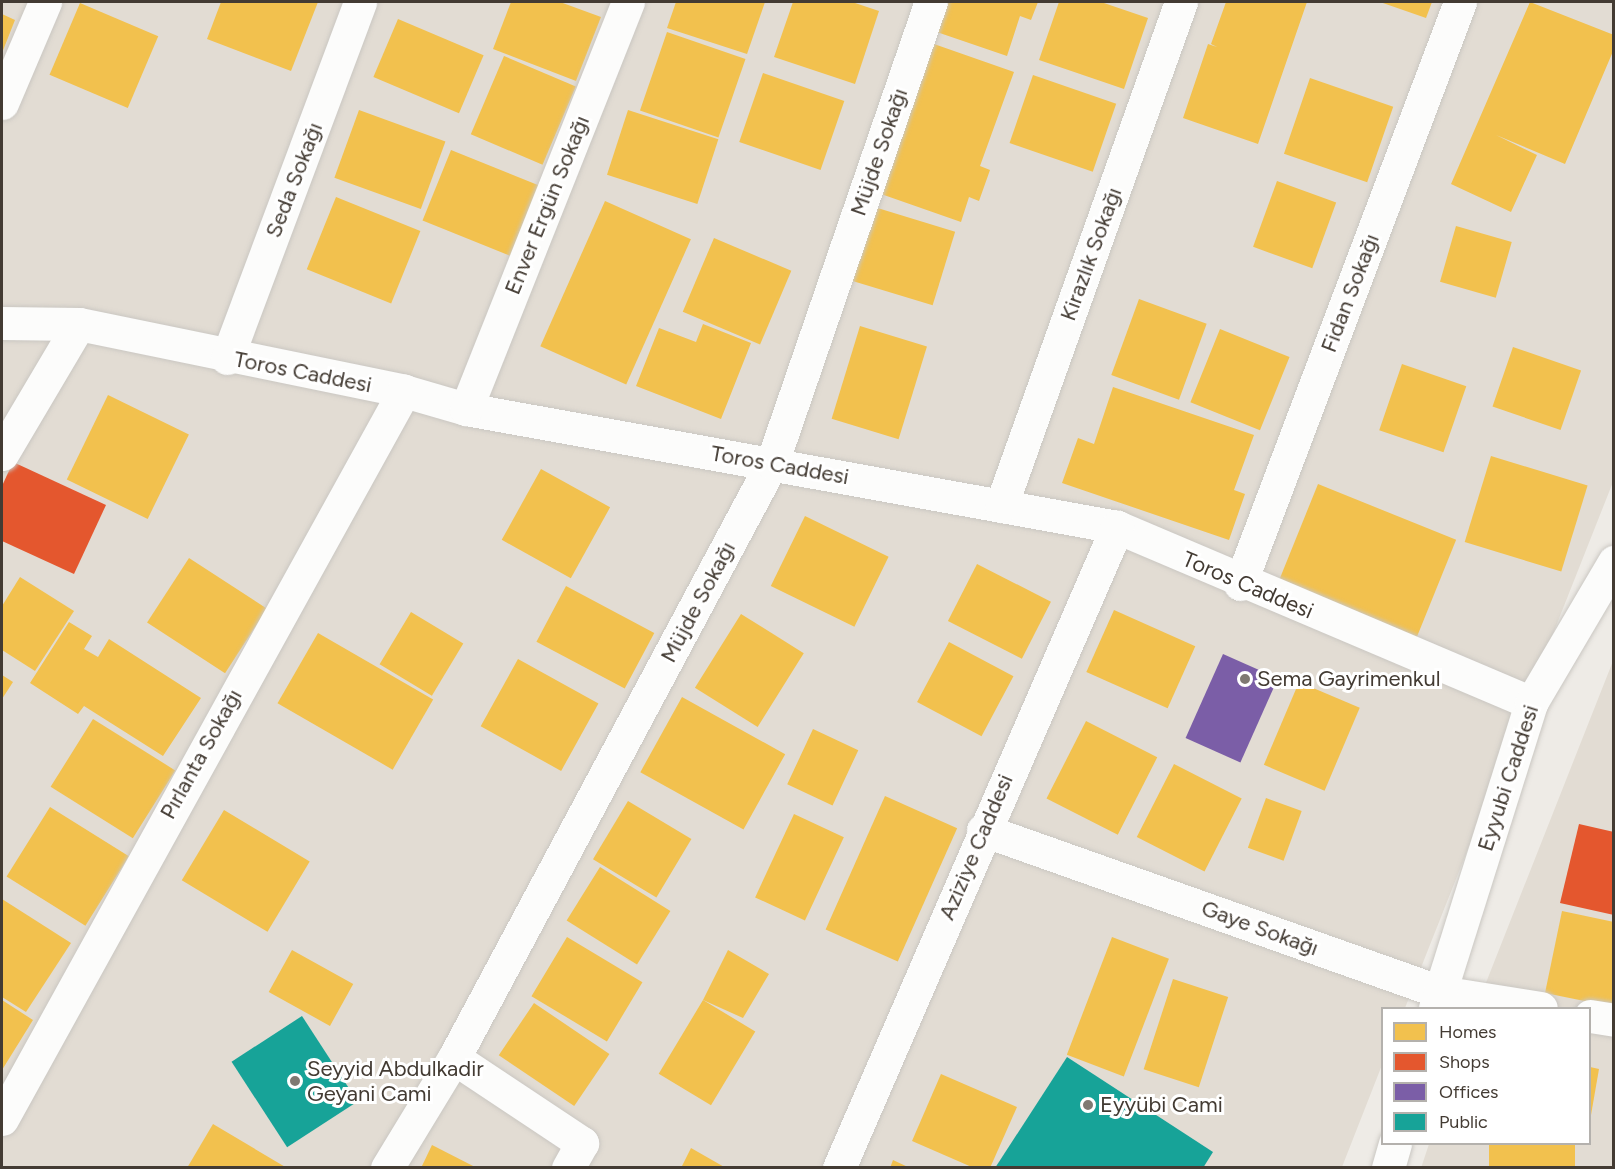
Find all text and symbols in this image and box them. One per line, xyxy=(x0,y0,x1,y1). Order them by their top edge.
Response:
street label: Müjde Sokağı xyxy=(845,85,913,219)
street label: Enver Ergün Sokağı xyxy=(499,112,595,298)
street label: Seda Sokağı xyxy=(260,119,328,241)
street label: Kirazlık Sokağı xyxy=(1055,184,1127,324)
street label: Fidan Sokağı xyxy=(1315,230,1385,356)
street label: Toros Caddesi xyxy=(232,346,374,398)
street label: Toros Caddesi xyxy=(709,440,851,490)
street label: Müjde Sokağı xyxy=(655,537,741,667)
street label: Toros Caddesi xyxy=(1179,546,1317,624)
place label: Sema Gayrimenkul xyxy=(1257,666,1441,692)
marker: Sema Gayrimenkul xyxy=(1238,672,1252,686)
street label: Pırlanta Sokağı xyxy=(154,684,248,824)
street label: Eyyubi Caddesi xyxy=(1472,702,1544,854)
street label: Aziziye Caddesi xyxy=(933,770,1019,924)
street label: Gaye Sokağı xyxy=(1198,895,1322,961)
legend xyxy=(1381,1007,1591,1145)
text: Homes xyxy=(1439,1021,1497,1043)
text: Shops xyxy=(1439,1051,1490,1073)
place label: Seyyid Abdulkadir Geyani Cami xyxy=(307,1055,484,1106)
marker: Seyyid Abdulkadir Geyani Cami xyxy=(288,1074,302,1088)
text: Offices xyxy=(1439,1081,1498,1103)
place label: Eyyübi Cami xyxy=(1100,1092,1223,1118)
marker: Eyyübi Cami xyxy=(1081,1098,1095,1112)
text: Public xyxy=(1439,1111,1488,1133)

